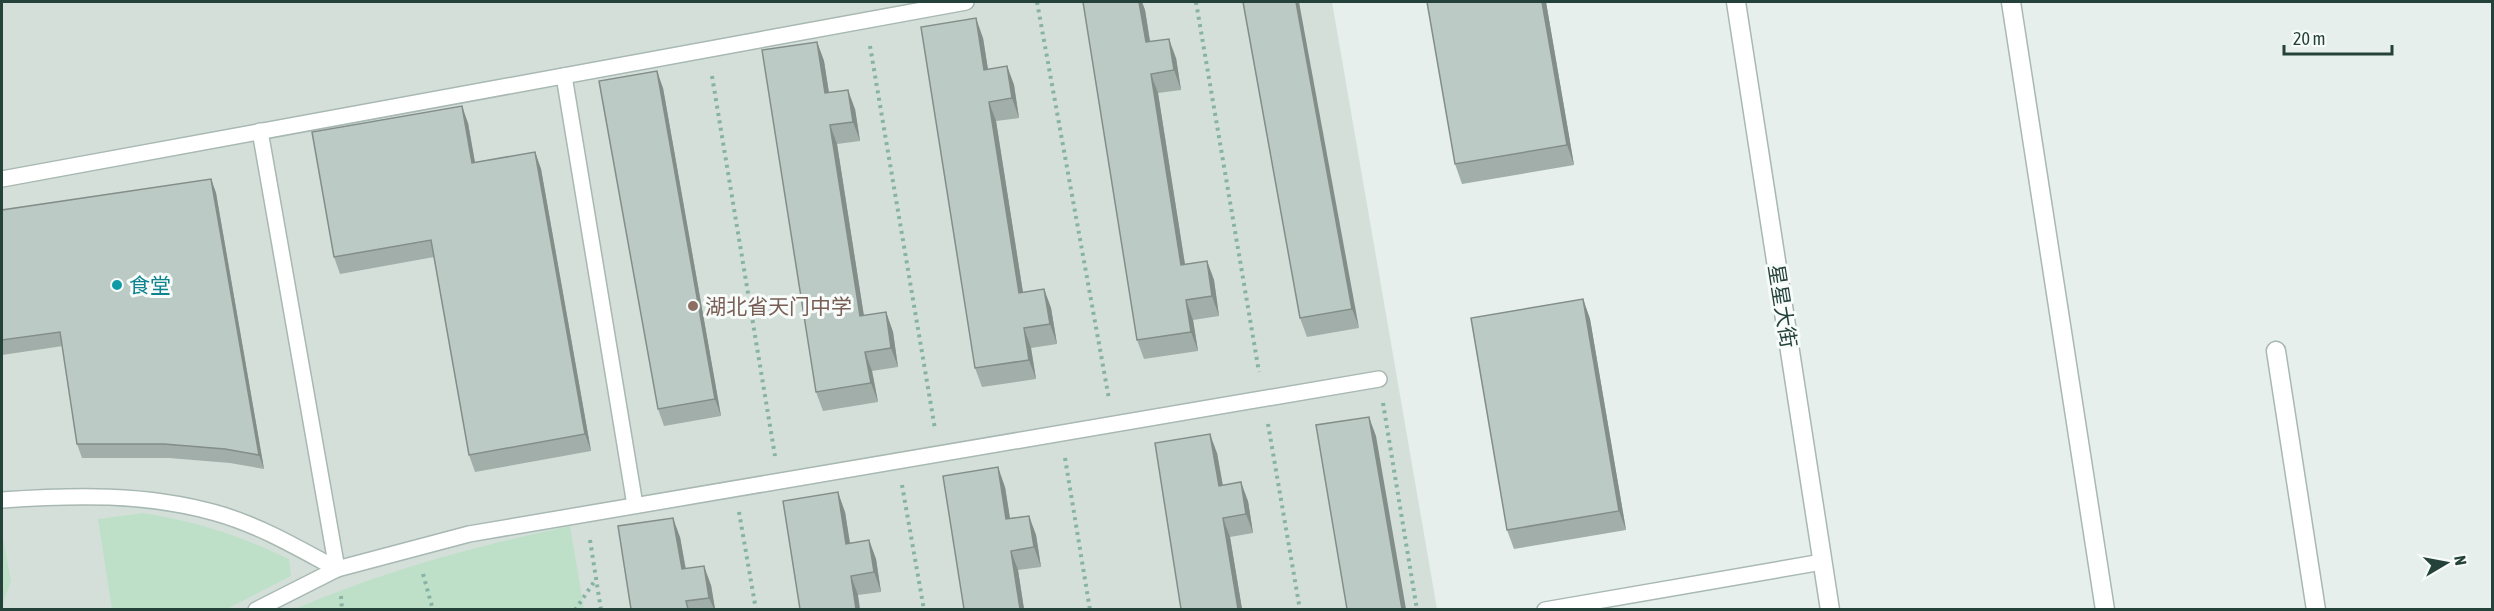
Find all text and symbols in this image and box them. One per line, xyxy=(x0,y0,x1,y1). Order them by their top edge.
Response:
scale bar xyxy=(2284,18,2392,56)
text: 20 m xyxy=(2293,28,2325,49)
street label: 星星大街 xyxy=(1765,263,1801,349)
place label: 食堂 xyxy=(129,273,171,297)
marker: 食堂 xyxy=(110,278,124,292)
place label: 湖北省天门中学 xyxy=(705,294,852,318)
marker: 湖北省天门中学 xyxy=(686,299,700,313)
north arrow xyxy=(2416,533,2476,593)
text: N xyxy=(2451,554,2470,567)

